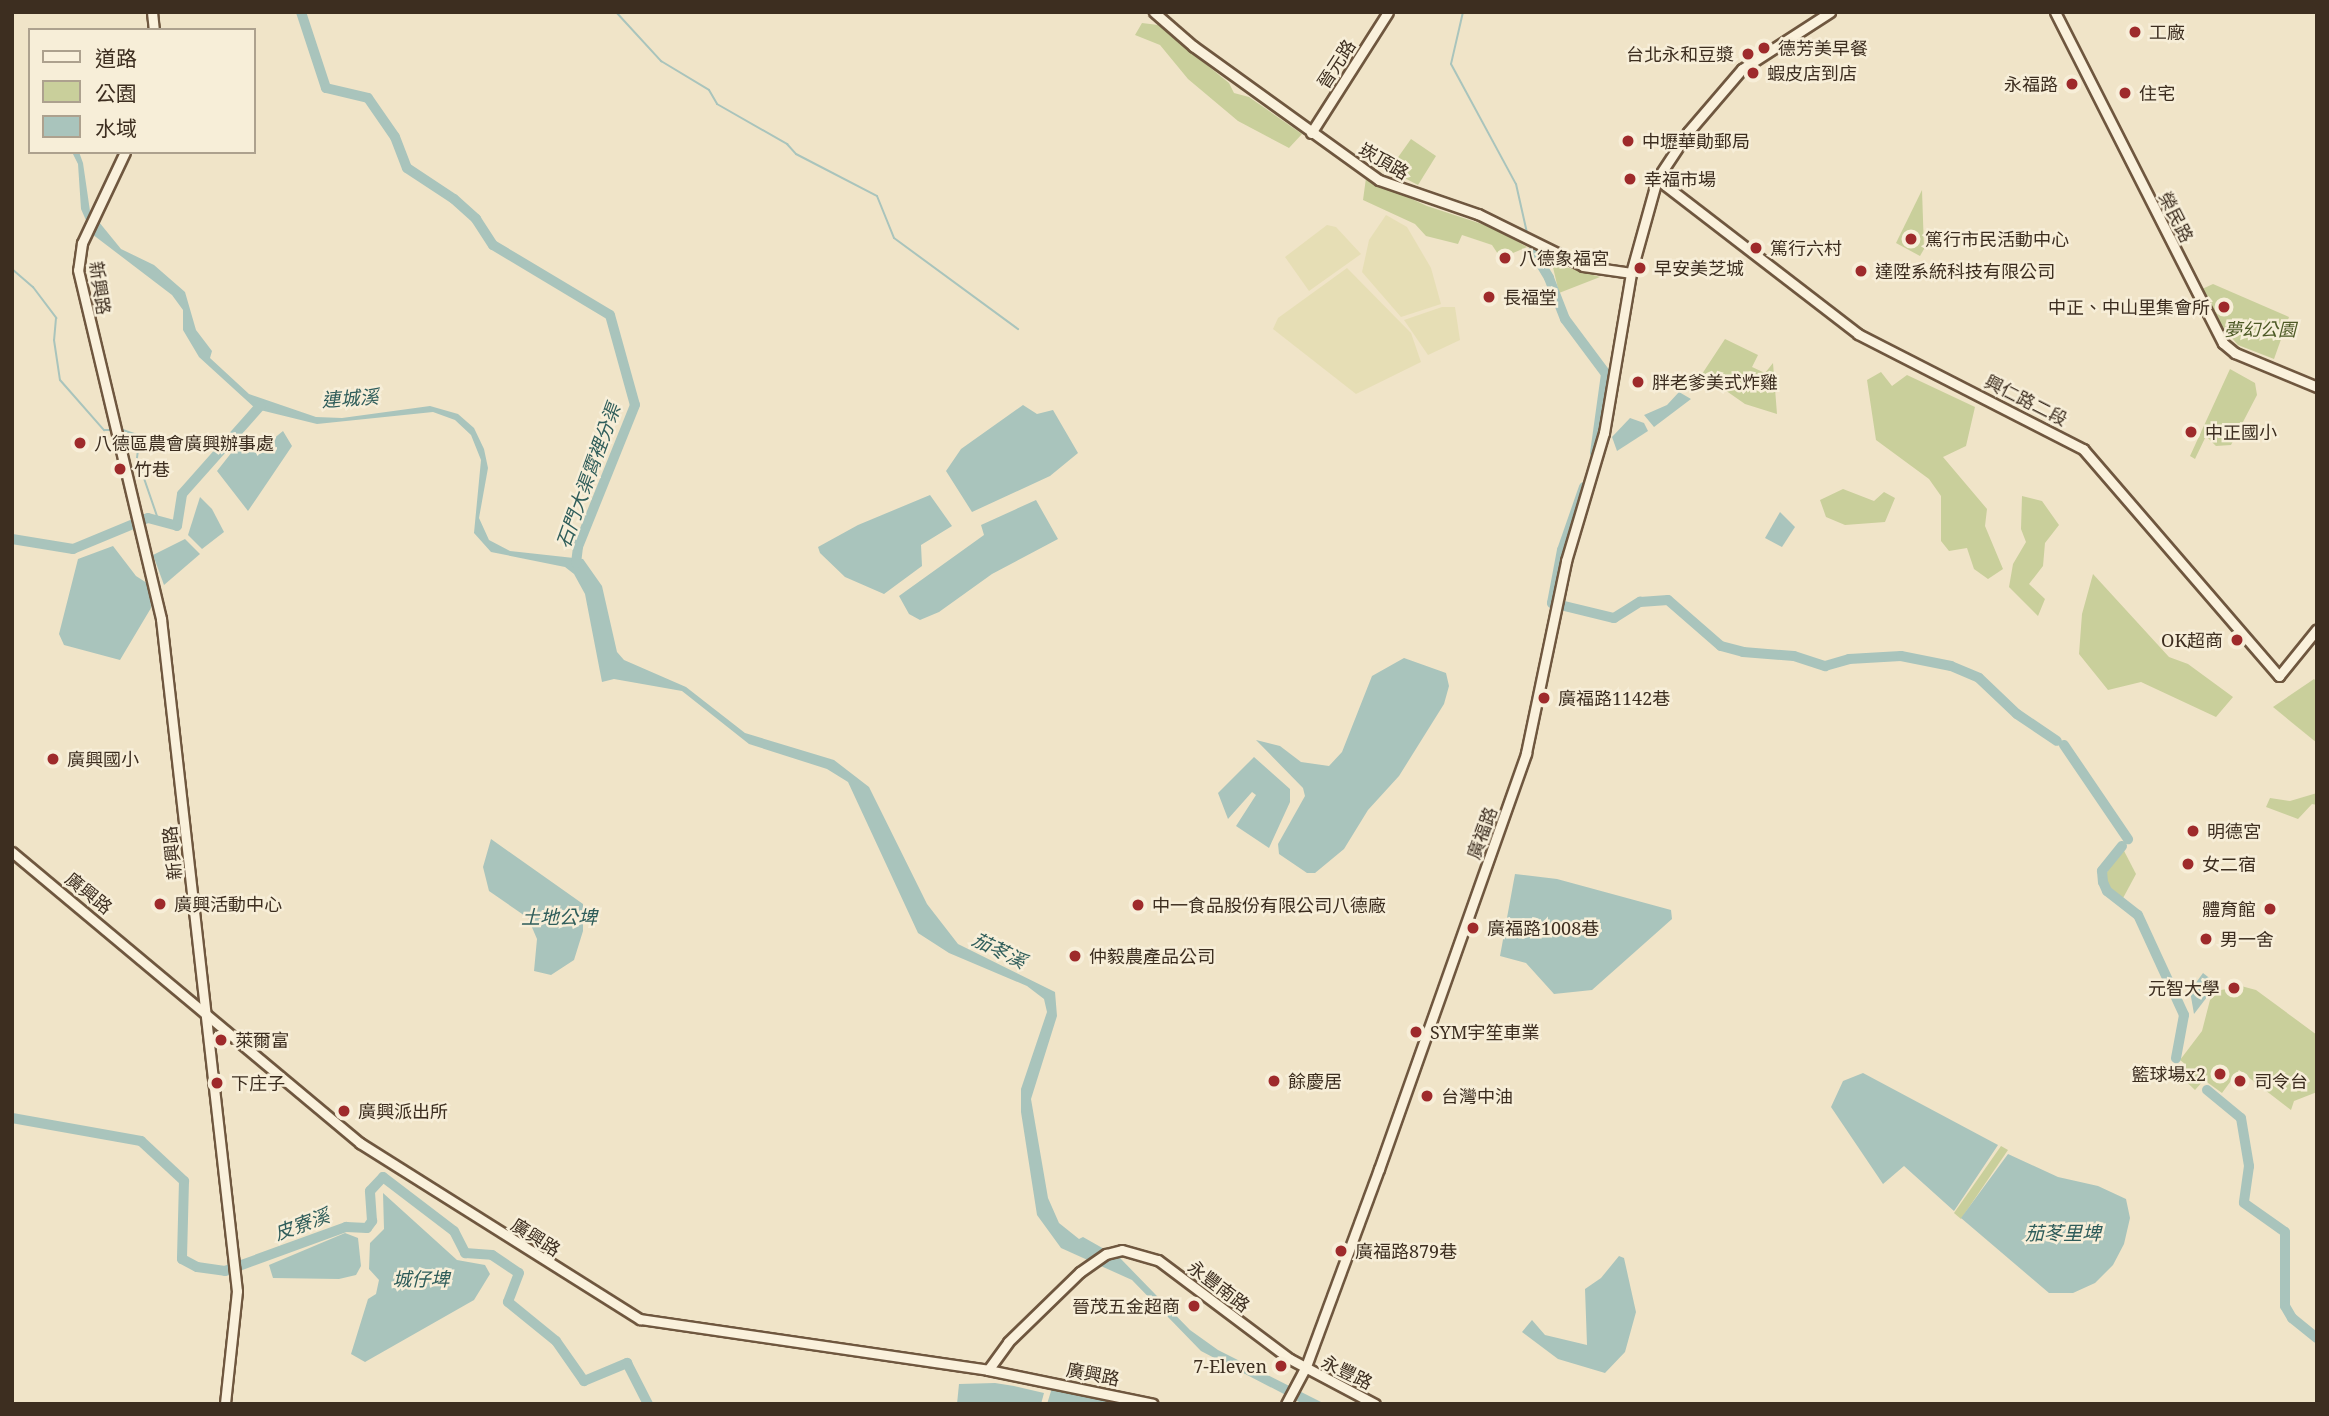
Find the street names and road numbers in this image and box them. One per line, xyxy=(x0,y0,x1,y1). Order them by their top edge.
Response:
street label: 晉元路 xyxy=(1312,35,1360,93)
street label: 崁頂路 xyxy=(1355,138,1413,184)
street label: 榮民路 xyxy=(2154,188,2198,246)
street label: 新興路 xyxy=(85,260,115,316)
street label: 興仁路二段 xyxy=(1981,370,2071,430)
street label: 廣福路 xyxy=(1463,804,1501,862)
street label: 新興路 xyxy=(158,825,186,881)
street label: 廣興路 xyxy=(61,868,117,918)
street label: 廣興路 xyxy=(507,1214,565,1260)
street label: 永豐南路 xyxy=(1184,1256,1254,1316)
street label: 永豐路 xyxy=(1318,1350,1376,1394)
street label: 廣興路 xyxy=(1064,1358,1122,1390)

